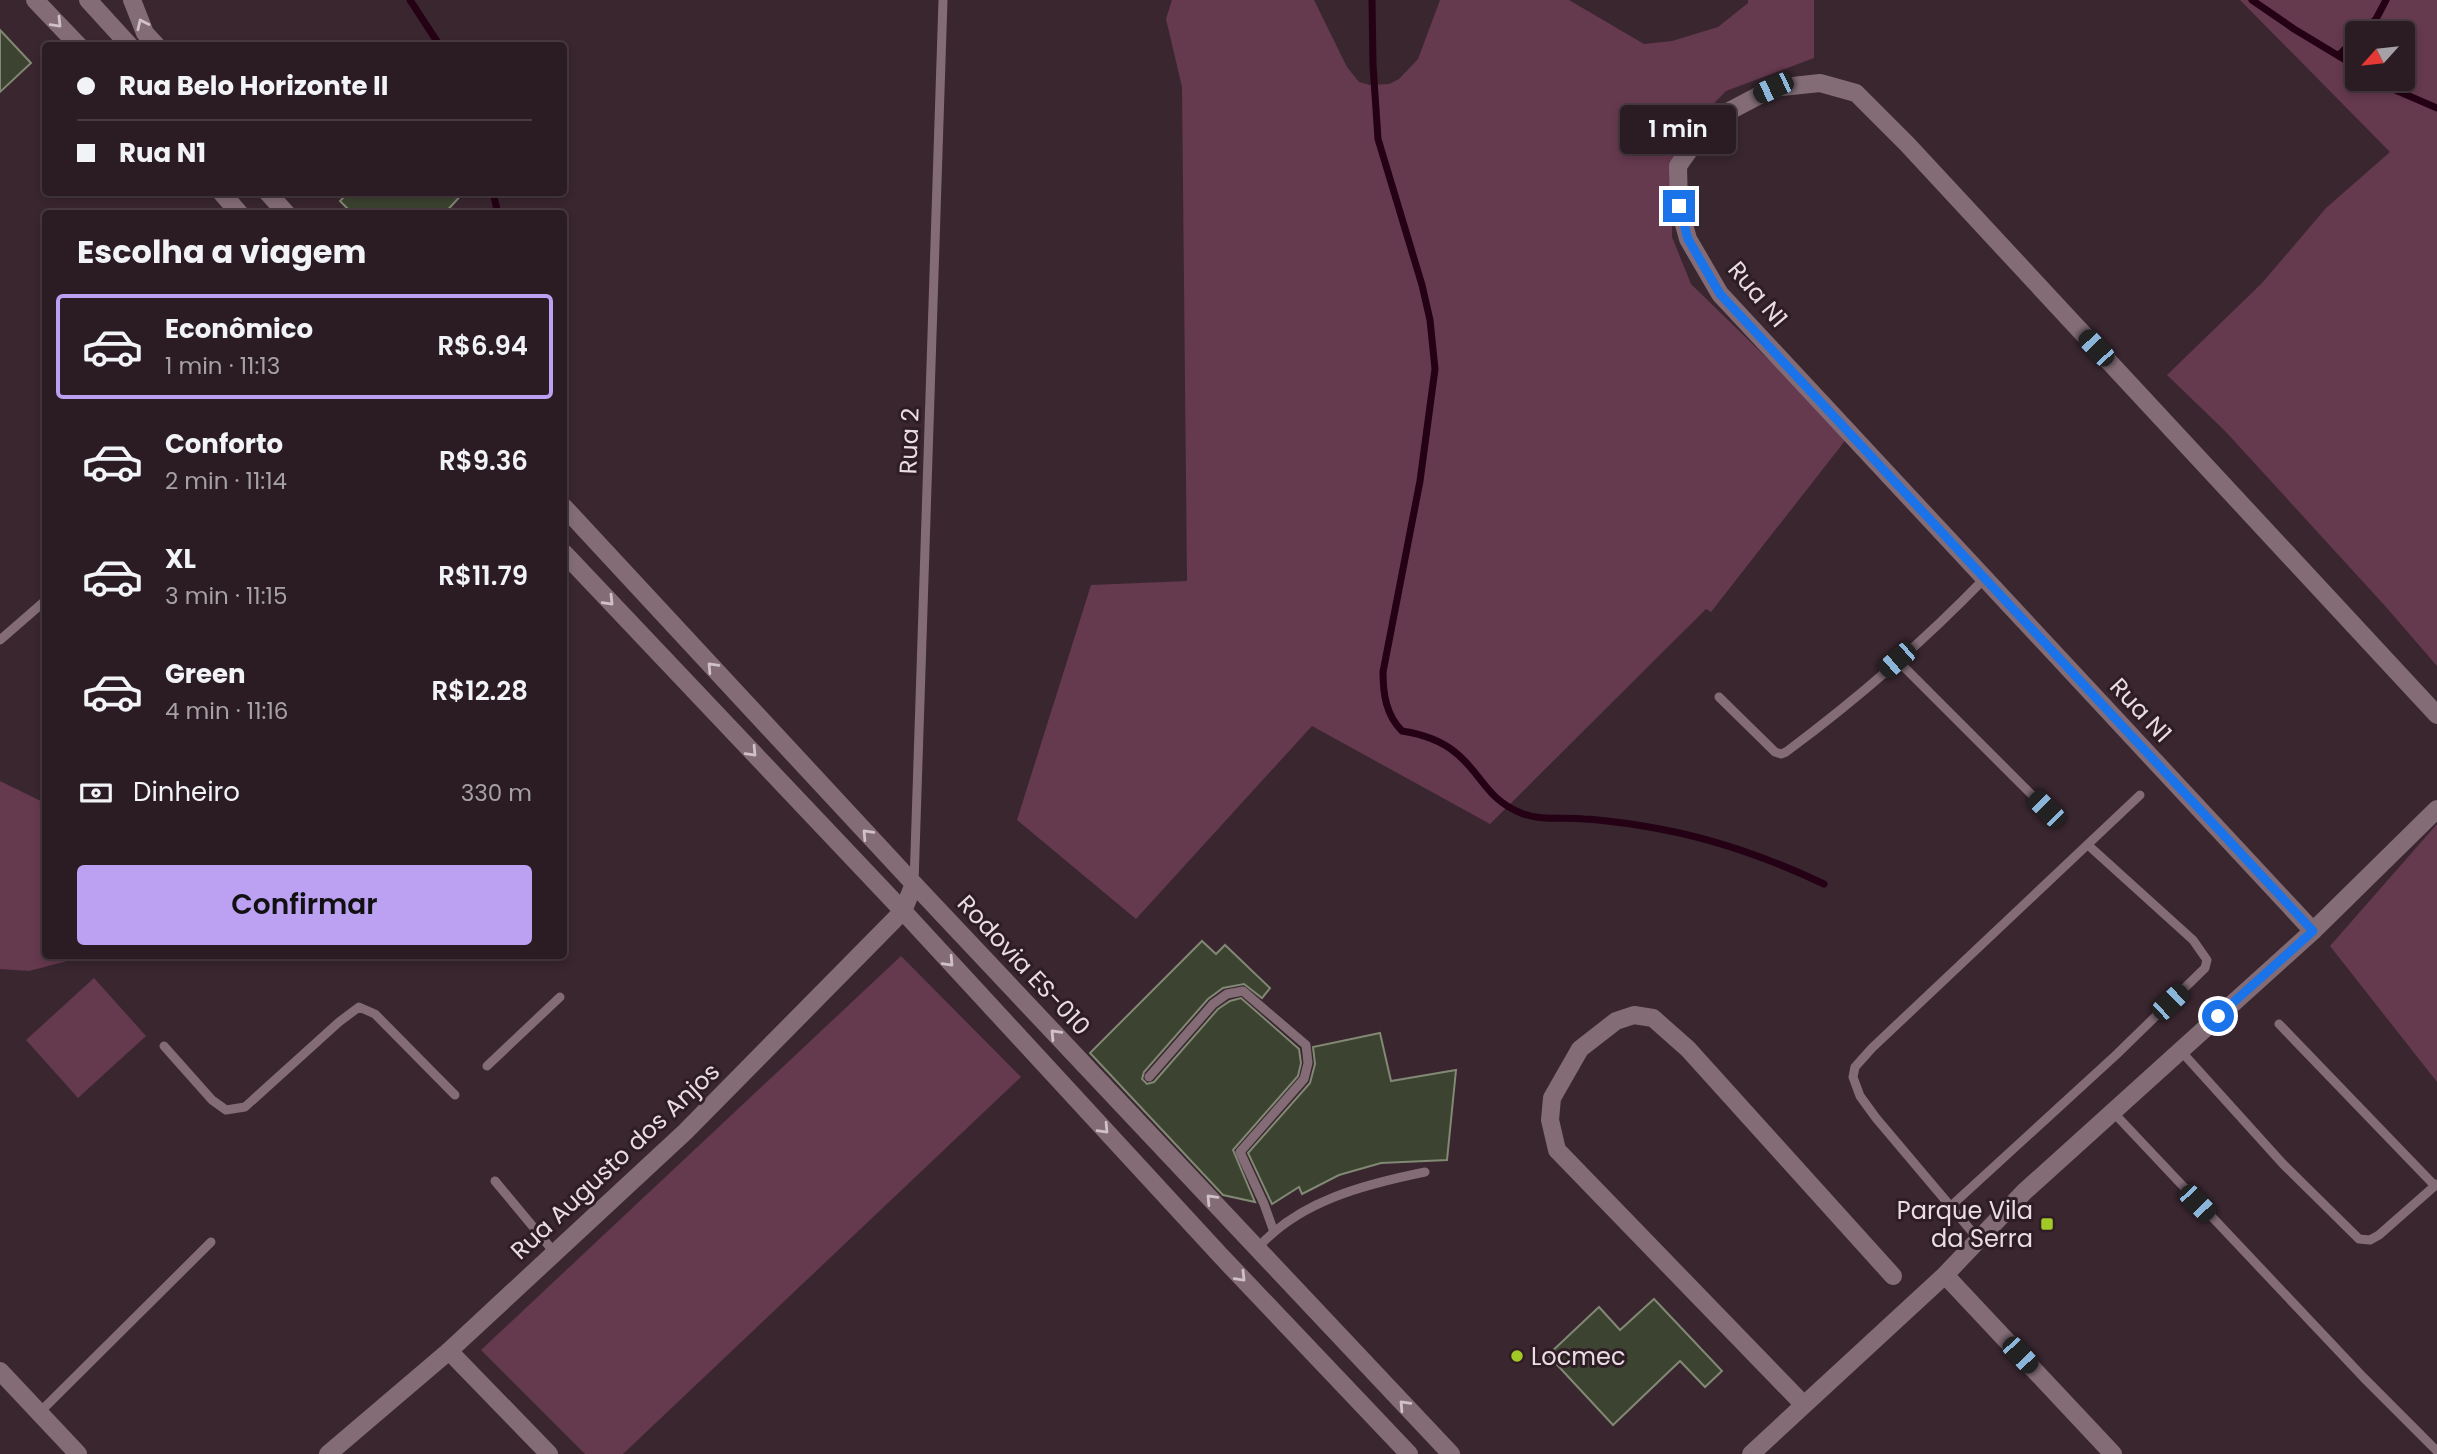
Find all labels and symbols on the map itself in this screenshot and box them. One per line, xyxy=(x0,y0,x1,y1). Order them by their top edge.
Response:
one-way arrow xyxy=(48,15,61,28)
one-way arrow xyxy=(136,19,150,31)
north arrow xyxy=(2345,21,2415,91)
car xyxy=(1750,70,1797,106)
callout: 1 min xyxy=(1621,104,1737,154)
route end xyxy=(1663,190,1695,222)
street label: Rua N1 xyxy=(1721,254,1795,334)
car xyxy=(2074,325,2119,371)
street label: Rua 2 xyxy=(891,407,927,475)
one-way arrow xyxy=(601,593,614,606)
car xyxy=(1875,638,1920,682)
one-way arrow xyxy=(708,662,721,675)
street label: Rua N1 xyxy=(2103,671,2179,749)
one-way arrow xyxy=(744,744,757,757)
car xyxy=(2024,787,2069,831)
one-way arrow xyxy=(863,829,876,842)
street label: Rodovia ES-010 xyxy=(950,888,1098,1042)
one-way arrow xyxy=(941,954,953,967)
car xyxy=(2148,980,2193,1024)
route start xyxy=(2202,1000,2234,1032)
one-way arrow xyxy=(1050,1029,1063,1042)
street label: Rua Augusto dos Anjos xyxy=(503,1055,727,1267)
one-way arrow xyxy=(1095,1121,1108,1134)
car xyxy=(2175,1181,2220,1225)
one-way arrow xyxy=(1206,1194,1219,1207)
place label: Parque Vila da Serra xyxy=(1897,1194,2033,1255)
marker: Parque Vila da Serra xyxy=(2039,1216,2055,1232)
one-way arrow xyxy=(1233,1269,1246,1282)
car xyxy=(1998,1332,2043,1378)
place label: Locmec xyxy=(1531,1340,1625,1373)
marker: Locmec xyxy=(1509,1348,1525,1364)
one-way arrow xyxy=(1400,1400,1413,1413)

